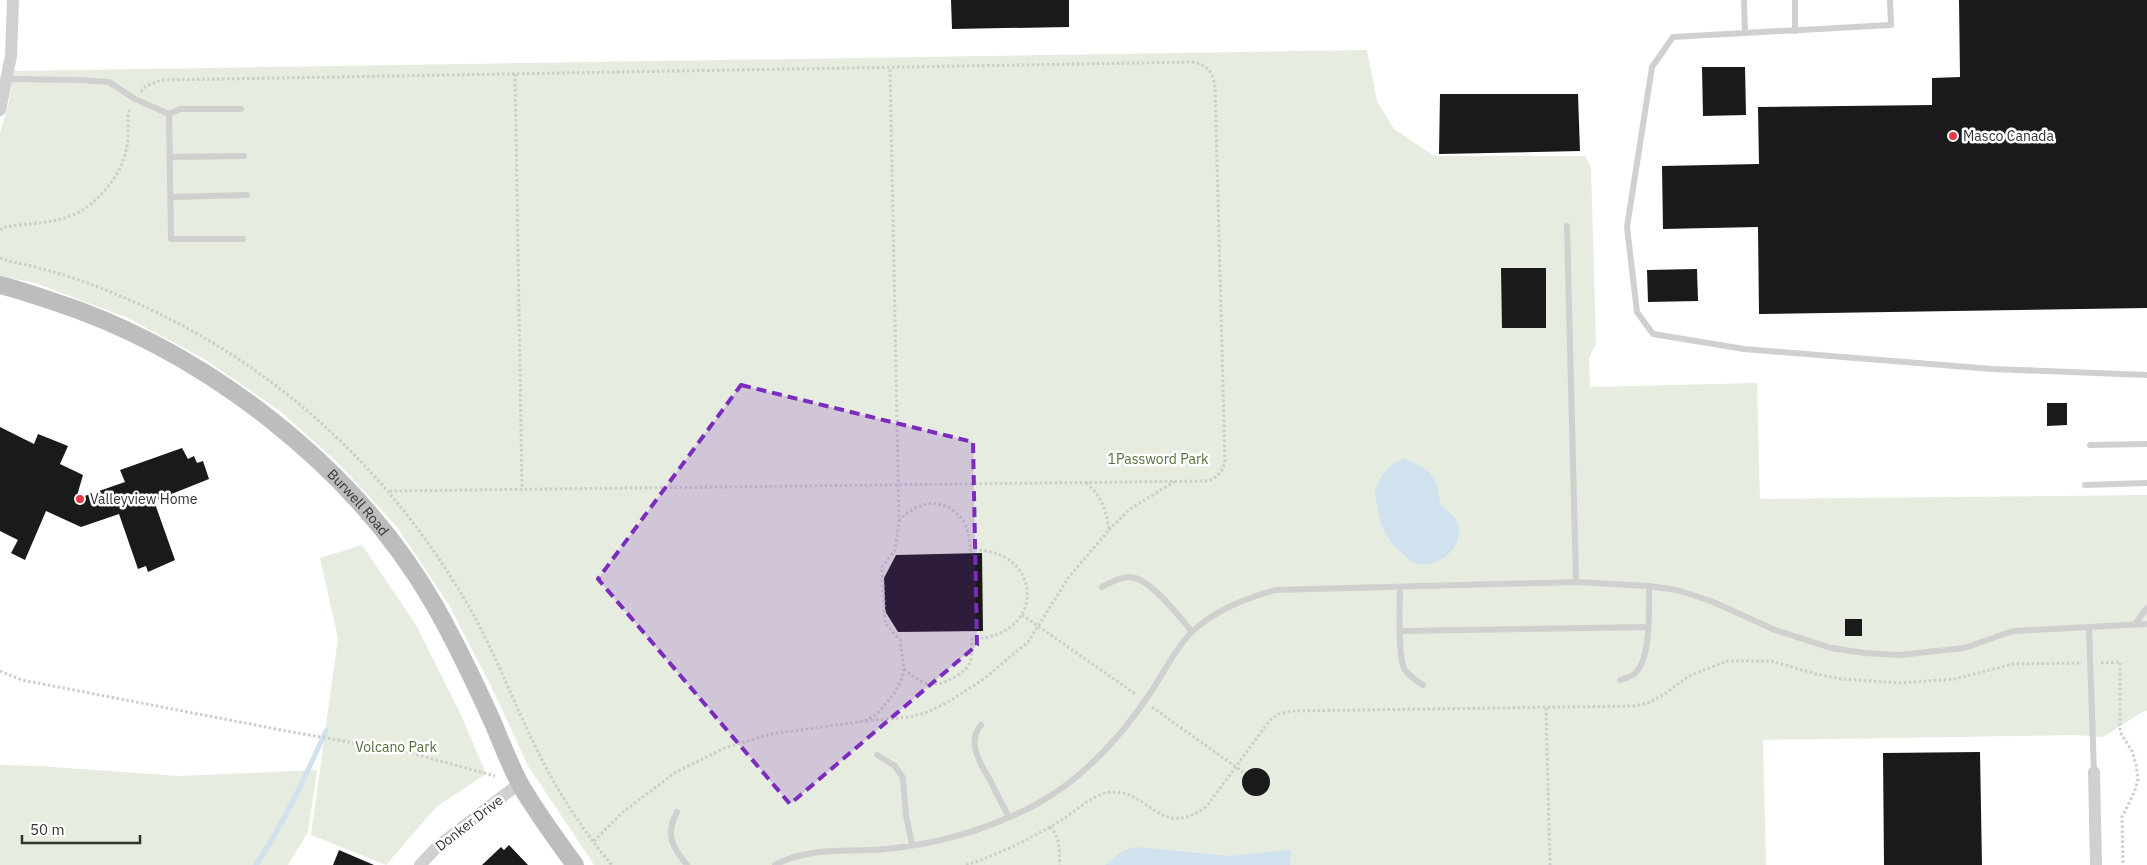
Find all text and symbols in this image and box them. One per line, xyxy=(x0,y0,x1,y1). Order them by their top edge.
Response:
place label: Masco Canada xyxy=(1963,127,2054,145)
marker: Masco Canada xyxy=(1947,130,1959,142)
park label: 1Password Park xyxy=(1108,450,1209,468)
street label: Burwell Road xyxy=(323,465,393,539)
place label: Valleyview Home xyxy=(90,490,198,508)
marker: Valleyview Home xyxy=(74,493,86,505)
park label: Volcano Park xyxy=(355,738,437,756)
street label: Donker Drive xyxy=(432,791,507,855)
scale bar xyxy=(22,812,140,844)
text: 50 m xyxy=(30,820,65,839)

